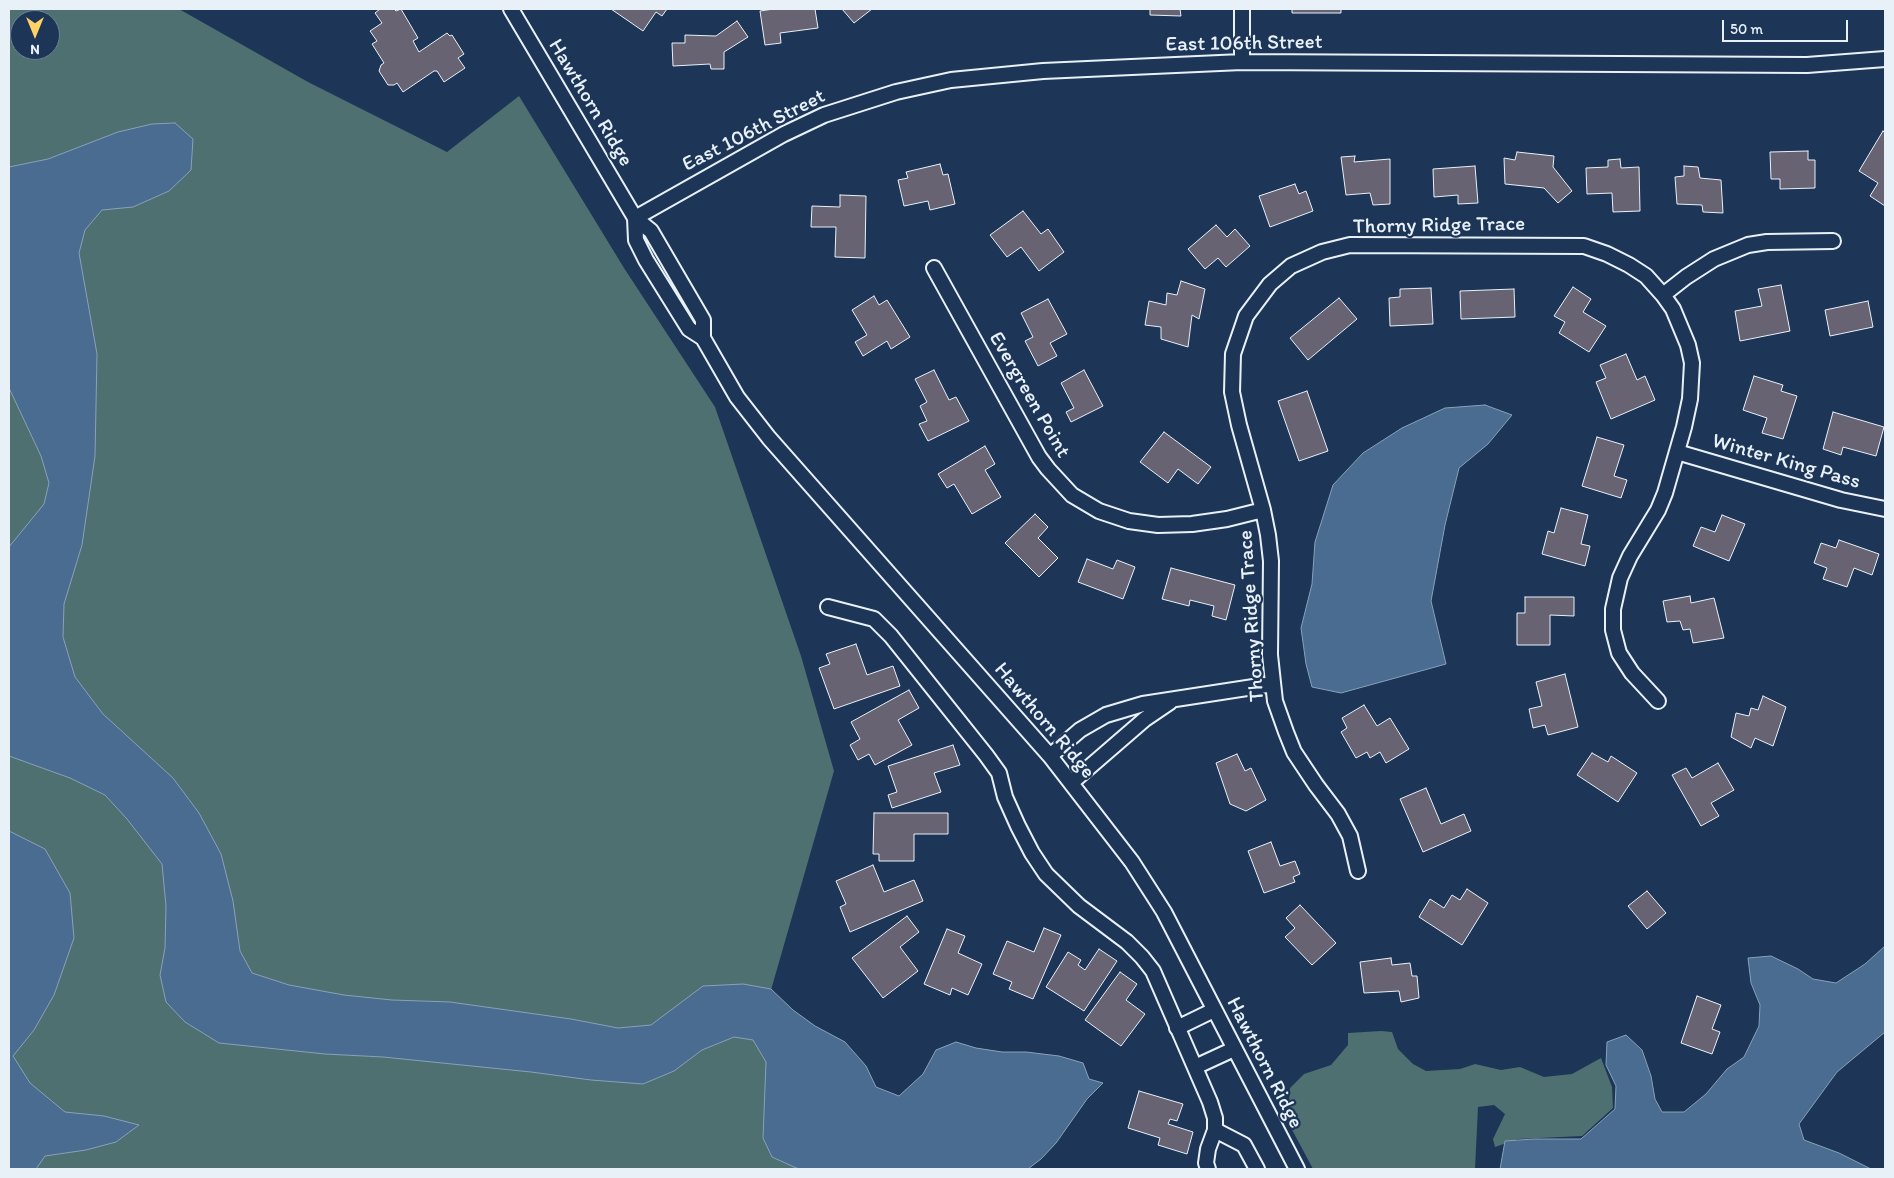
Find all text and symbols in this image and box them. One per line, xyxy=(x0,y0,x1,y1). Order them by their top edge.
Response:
north arrow xyxy=(10,10,60,60)
scale bar xyxy=(1724,10,1850,42)
text: 50 m xyxy=(1730,20,1763,38)
street label: East 106th Street xyxy=(1165,30,1323,58)
street label: Hawthorn Ridge xyxy=(542,35,638,171)
text: N xyxy=(30,41,40,58)
street label: East 106th Street xyxy=(678,84,830,178)
street label: Thorny Ridge Trace xyxy=(1353,212,1525,240)
street label: Evergreen Point xyxy=(983,327,1075,463)
street label: Winter King Pass xyxy=(1709,429,1863,495)
street label: Thorny Ridge Trace xyxy=(1233,529,1271,703)
street label: Hawthorn Ridge xyxy=(988,658,1100,784)
street label: Hawthorn Ridge xyxy=(1220,993,1308,1133)

